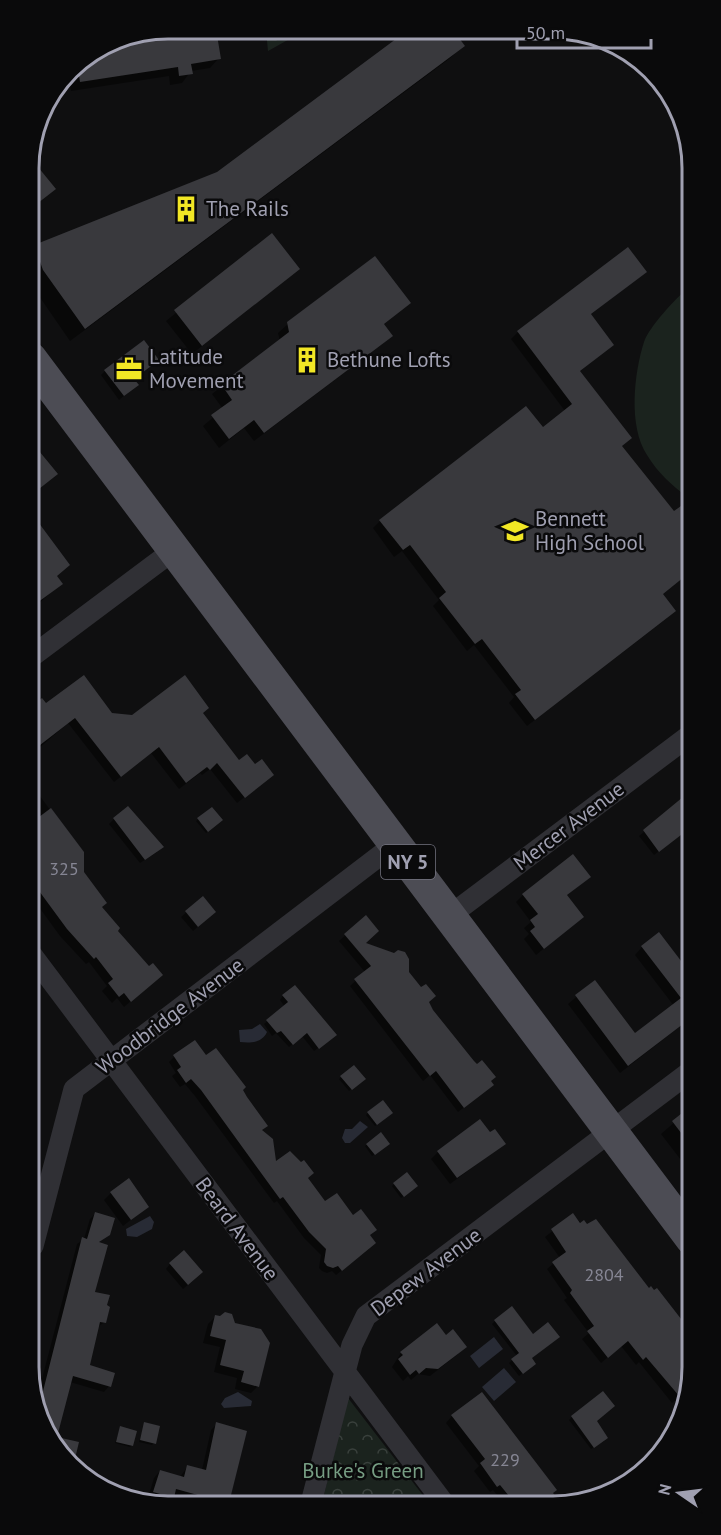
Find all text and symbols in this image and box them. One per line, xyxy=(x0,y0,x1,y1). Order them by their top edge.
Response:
scale bar xyxy=(517,12,650,50)
text: 50 m xyxy=(526,21,565,44)
building icon: The Rails xyxy=(171,194,201,224)
place label: The Rails xyxy=(206,195,289,222)
place label: Latitude Movement xyxy=(149,343,244,394)
building icon: Bethune Lofts xyxy=(292,345,322,375)
place label: Bethune Lofts xyxy=(327,346,451,373)
office icon: Latitude Movement xyxy=(114,354,144,384)
place label: Bennett High School xyxy=(535,505,644,556)
school or university icon: Bennett High School xyxy=(500,516,530,546)
street label: Mercer Avenue xyxy=(508,775,629,876)
road number: NY 5 xyxy=(381,845,435,879)
house number: 325 xyxy=(49,857,79,880)
street label: Woodbridge Avenue xyxy=(90,951,249,1080)
street label: Beard Avenue xyxy=(190,1172,285,1286)
street label: Depew Avenue xyxy=(365,1221,486,1322)
house number: 2804 xyxy=(584,1263,624,1286)
house number: 229 xyxy=(490,1448,520,1471)
park label: Burke's Green xyxy=(302,1457,424,1484)
north arrow xyxy=(649,1463,709,1523)
text: N xyxy=(653,1482,675,1497)

